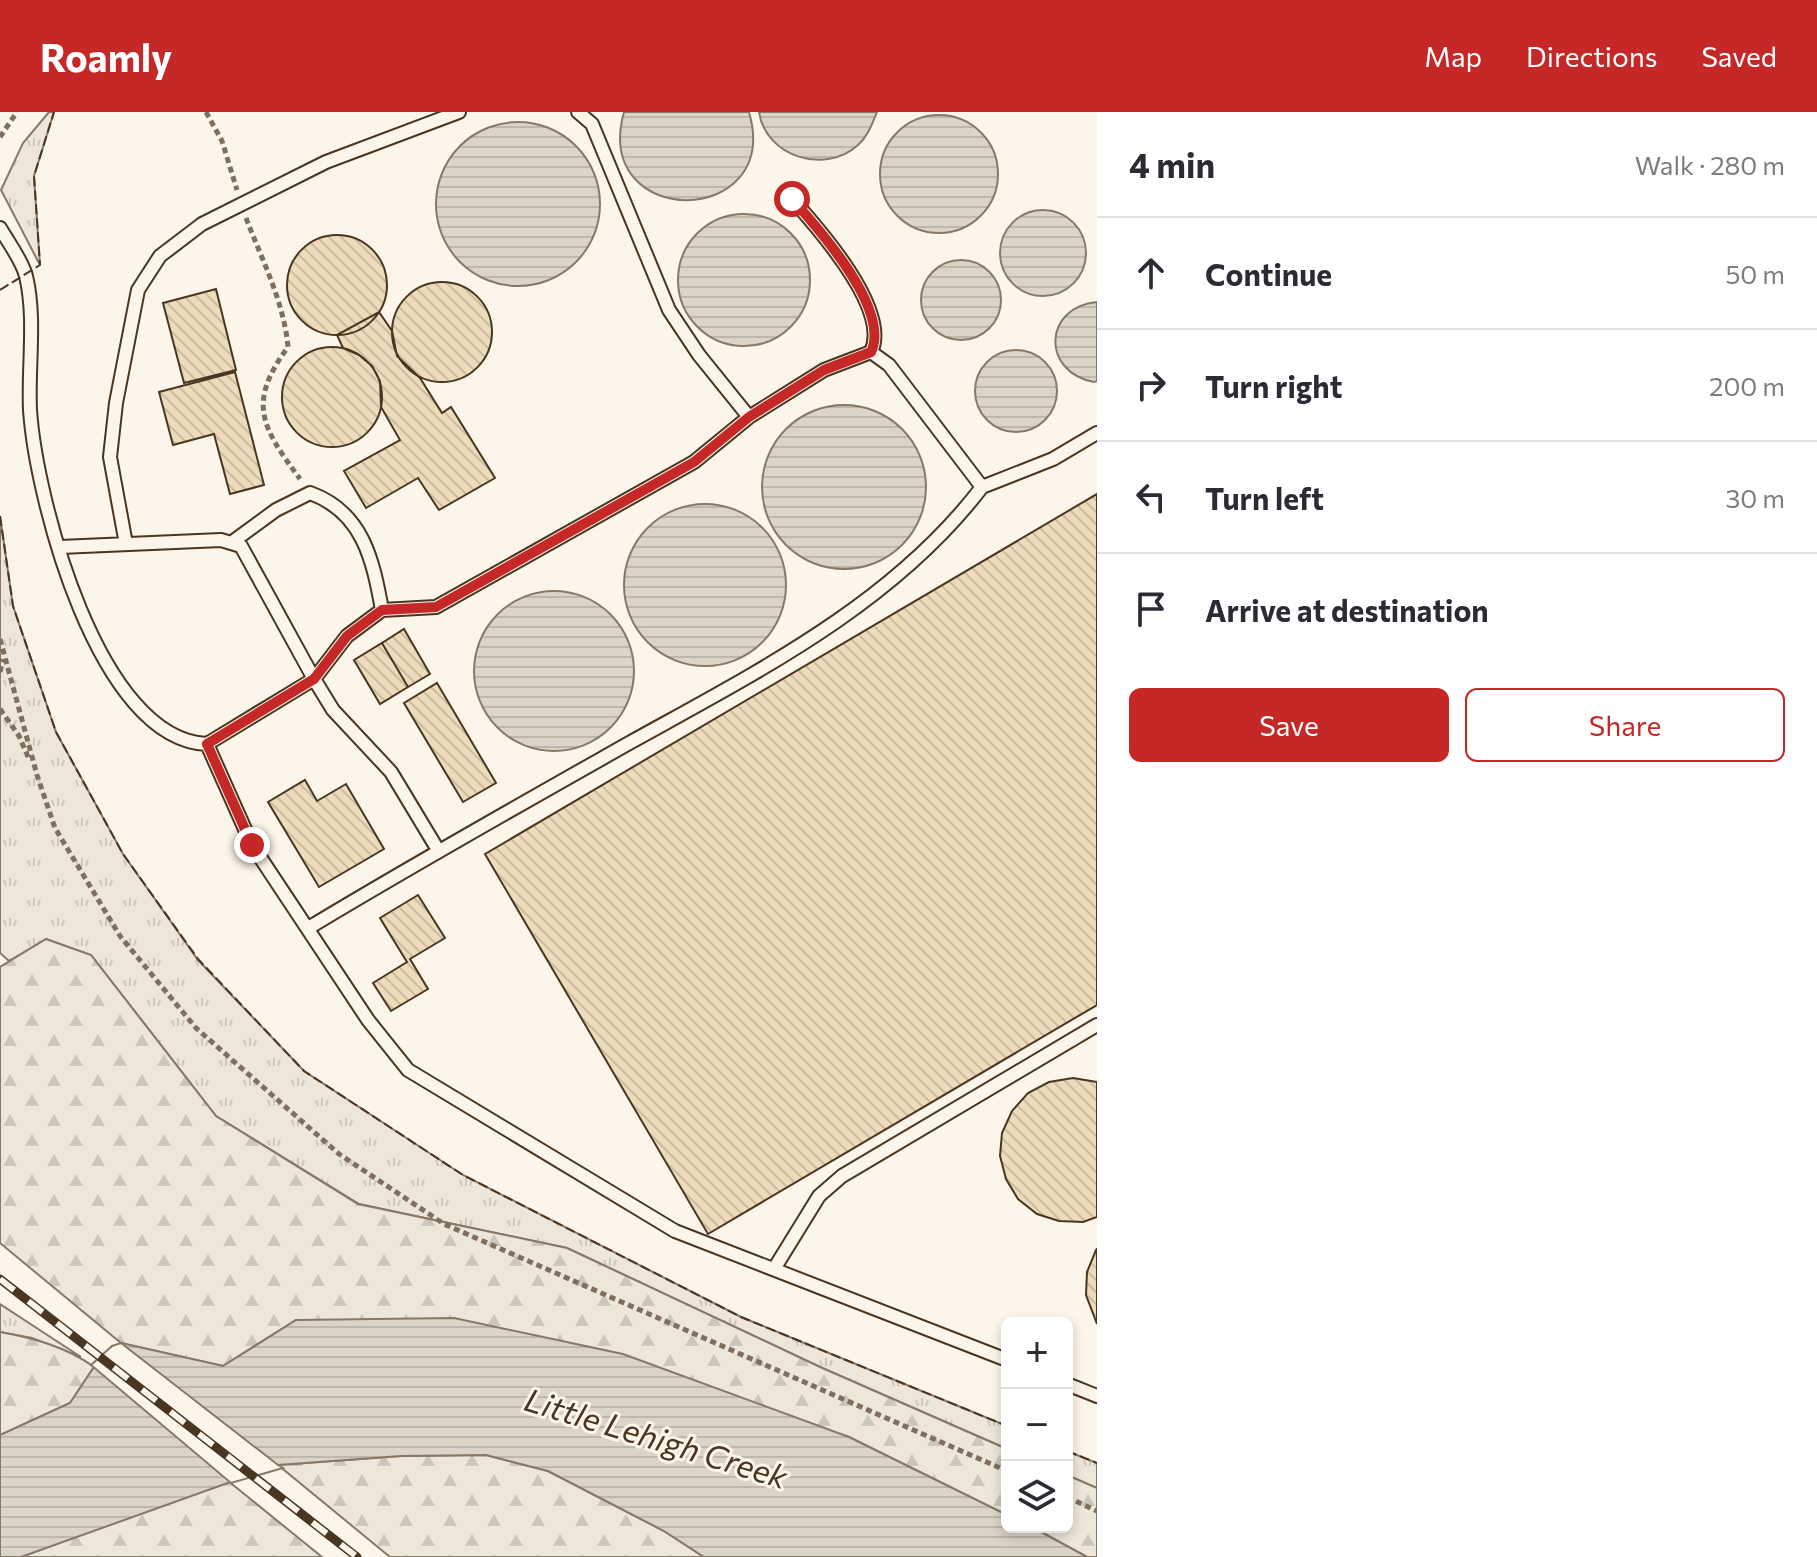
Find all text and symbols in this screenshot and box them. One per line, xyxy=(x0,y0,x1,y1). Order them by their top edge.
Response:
text: Roamly xyxy=(40,33,172,80)
text: Map xyxy=(1424,39,1482,73)
text: Directions xyxy=(1526,39,1657,73)
text: Saved xyxy=(1701,39,1777,73)
text: 4 min xyxy=(1129,143,1215,185)
text: Walk · 280 m xyxy=(1635,149,1785,180)
route start xyxy=(774,181,810,217)
icon: ahead xyxy=(1129,251,1173,295)
text: Continue xyxy=(1205,255,1332,292)
text: 50 m xyxy=(1725,258,1785,289)
icon: right xyxy=(1129,363,1173,407)
text: Turn right xyxy=(1205,367,1342,404)
text: 200 m xyxy=(1709,370,1785,401)
icon: left xyxy=(1129,475,1173,519)
text: Turn left xyxy=(1205,479,1324,516)
text: 30 m xyxy=(1726,482,1785,513)
icon: arrive xyxy=(1129,587,1173,631)
text: Arrive at destination xyxy=(1205,591,1489,628)
button: Save xyxy=(1129,688,1449,762)
button: Share xyxy=(1465,688,1785,762)
route end xyxy=(234,827,270,863)
map controls xyxy=(1001,1317,1073,1533)
button: + xyxy=(1001,1317,1073,1389)
water label: Little Lehigh Creek xyxy=(520,1378,793,1496)
button: − xyxy=(1001,1389,1073,1461)
button: layers xyxy=(1001,1461,1073,1533)

